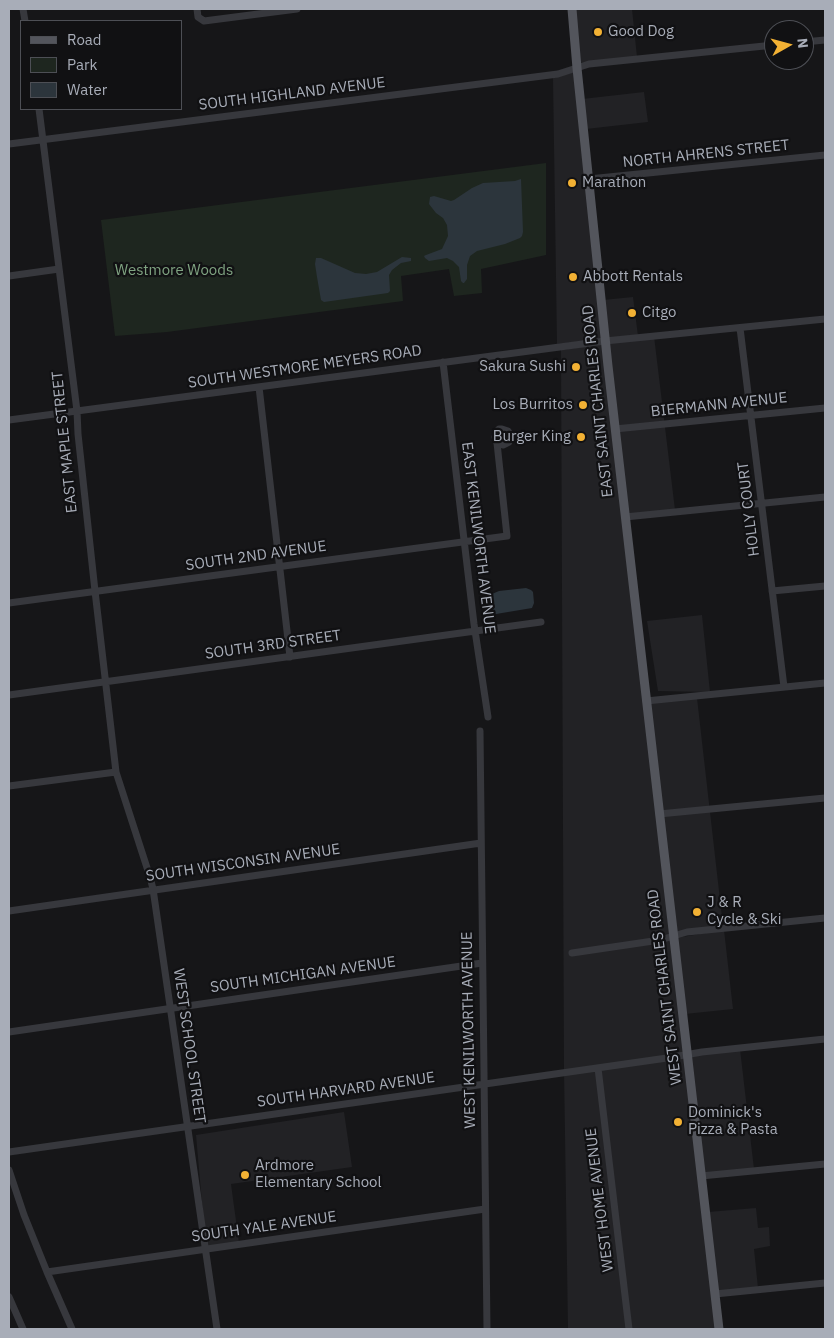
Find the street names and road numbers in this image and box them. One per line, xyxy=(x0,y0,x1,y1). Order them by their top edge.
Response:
street label: SOUTH HIGHLAND AVENUE xyxy=(198,74,386,114)
street label: NORTH AHRENS STREET xyxy=(622,136,790,172)
street label: EAST SAINT CHARLES ROAD xyxy=(579,304,617,498)
street label: SOUTH WESTMORE MEYERS ROAD xyxy=(187,342,423,392)
street label: EAST MAPLE STREET xyxy=(49,370,81,514)
street label: BIERMANN AVENUE xyxy=(650,389,788,421)
street label: EAST KENILWORTH AVENUE xyxy=(457,441,499,635)
street label: HOLLY COURT xyxy=(734,461,764,557)
street label: SOUTH 2ND AVENUE xyxy=(185,537,327,575)
street label: SOUTH 3RD STREET xyxy=(204,627,342,663)
street label: SOUTH WISCONSIN AVENUE xyxy=(145,840,341,886)
street label: WEST SAINT CHARLES ROAD xyxy=(644,888,686,1086)
street label: WEST KENILWORTH AVENUE xyxy=(458,931,480,1129)
street label: SOUTH MICHIGAN AVENUE xyxy=(209,953,397,997)
street label: WEST SCHOOL STREET xyxy=(169,967,209,1125)
street label: SOUTH HARVARD AVENUE xyxy=(256,1069,436,1111)
street label: WEST HOME AVENUE xyxy=(582,1127,618,1273)
street label: SOUTH YALE AVENUE xyxy=(190,1208,338,1246)

